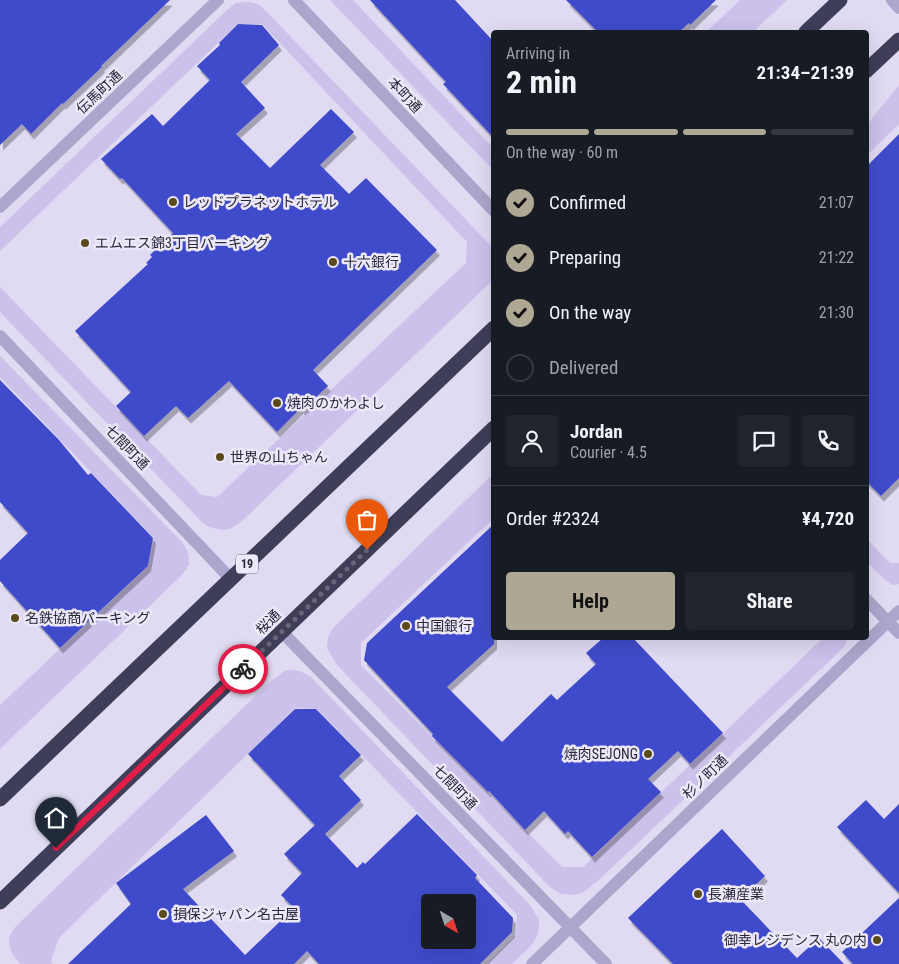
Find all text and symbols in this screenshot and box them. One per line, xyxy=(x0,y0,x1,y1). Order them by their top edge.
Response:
text: Arriving in xyxy=(506,44,570,63)
text: 21:34–21:39 xyxy=(756,61,854,84)
text: 2 min xyxy=(506,63,577,101)
street label: 伝馬町通 xyxy=(73,67,125,117)
street label: 本町通 xyxy=(385,74,425,116)
text: On the way · 60 m xyxy=(506,143,618,162)
icon: check xyxy=(506,189,534,217)
text: Confirmed xyxy=(549,191,626,214)
text: 21:07 xyxy=(819,193,854,212)
place label: レッドプラネットホテル xyxy=(183,194,337,210)
marker: レッドプラネットホテル xyxy=(167,196,179,208)
place label: エムエス錦3丁目パーキング xyxy=(95,235,270,251)
marker: エムエス錦3丁目パーキング xyxy=(79,237,91,249)
icon: check xyxy=(506,244,534,272)
text: Preparing xyxy=(549,246,621,269)
text: 21:22 xyxy=(819,248,854,267)
place label: 十六銀行 xyxy=(343,254,399,270)
marker: 十六銀行 xyxy=(327,256,339,268)
icon: check xyxy=(506,299,534,327)
text: On the way xyxy=(549,301,631,324)
text: 21:30 xyxy=(819,303,854,322)
text: Delivered xyxy=(549,356,618,379)
place label: 焼肉のかわよし xyxy=(287,395,385,411)
marker: 焼肉のかわよし xyxy=(271,397,283,409)
button: person xyxy=(506,415,558,467)
button: chat xyxy=(738,415,790,467)
button: phone xyxy=(802,415,854,467)
text: Jordan xyxy=(570,420,623,443)
street label: 七間町通 xyxy=(102,421,152,473)
text: Courier · 4.5 xyxy=(570,443,647,462)
place label: 世界の山ちゃん xyxy=(230,449,328,465)
marker: 世界の山ちゃん xyxy=(214,451,226,463)
pin xyxy=(346,499,388,550)
icon: bag xyxy=(353,506,381,534)
text: Order #2324 xyxy=(506,507,599,530)
text: ¥4,720 xyxy=(802,507,854,530)
road number: 19 xyxy=(236,554,258,574)
button: Help xyxy=(506,572,675,630)
button: Share xyxy=(685,572,854,630)
street label: 桜通 xyxy=(252,607,284,637)
place label: 名鉄協商パーキング xyxy=(25,610,151,626)
marker: 名鉄協商パーキング xyxy=(9,612,21,624)
place label: 中国銀行 xyxy=(416,618,472,634)
marker: 中国銀行 xyxy=(400,620,412,632)
courier xyxy=(218,644,268,694)
icon: bike xyxy=(229,655,257,683)
place label: 焼肉SEJONG xyxy=(564,746,638,762)
marker: 焼肉SEJONG xyxy=(642,748,654,760)
street label: 杉ノ町通 xyxy=(679,752,731,802)
street label: 七間町通 xyxy=(430,761,480,813)
pin xyxy=(35,797,77,848)
icon: home xyxy=(42,804,70,832)
place label: 長瀬産業 xyxy=(708,886,764,902)
marker: 長瀬産業 xyxy=(692,888,704,900)
north arrow xyxy=(421,894,476,949)
map controls xyxy=(421,894,476,949)
place label: 損保ジャパン名古屋 xyxy=(173,906,299,922)
marker: 損保ジャパン名古屋 xyxy=(157,908,169,920)
place label: 御幸レジデンス 丸の内 xyxy=(724,932,867,948)
marker: 御幸レジデンス 丸の内 xyxy=(871,934,883,946)

